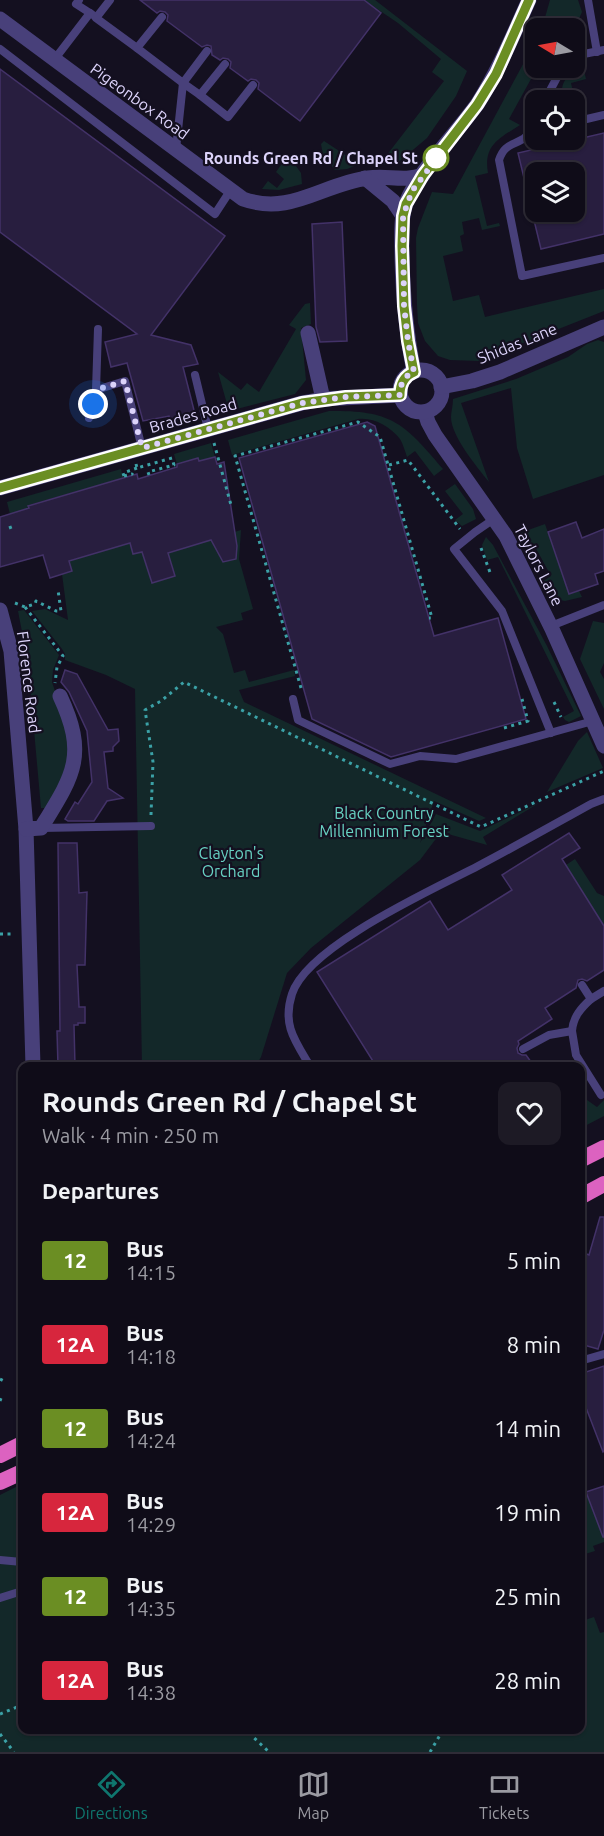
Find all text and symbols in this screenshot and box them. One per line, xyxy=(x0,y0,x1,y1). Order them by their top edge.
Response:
north arrow xyxy=(525,18,585,78)
map controls xyxy=(525,18,585,222)
street label: Pigeonbox Road xyxy=(87,59,193,143)
button: locate xyxy=(525,90,585,150)
marker: Rounds Green Rd / Chapel St xyxy=(423,145,449,171)
place label: Rounds Green Rd / Chapel St xyxy=(204,149,418,167)
button: layers xyxy=(525,162,585,222)
street label: Shidas Lane xyxy=(475,319,559,367)
your location xyxy=(78,389,108,419)
street label: Brades Road xyxy=(147,394,239,436)
street label: Taylors Lane xyxy=(511,521,567,609)
street label: Florence Road xyxy=(14,630,44,734)
park label: Black Country Millennium Forest xyxy=(319,804,450,840)
park label: Clayton's Orchard xyxy=(198,844,264,880)
button: heart xyxy=(498,1082,561,1145)
text: Rounds Green Rd / Chapel St xyxy=(42,1086,417,1117)
text: Walk · 4 min · 250 m xyxy=(42,1124,219,1147)
text: Departures xyxy=(42,1178,159,1203)
text: Bus xyxy=(126,1236,164,1261)
text: 12 xyxy=(63,1248,87,1272)
text: 5 min xyxy=(507,1248,561,1273)
text: 14:15 xyxy=(126,1261,176,1284)
text: Bus xyxy=(126,1320,164,1345)
text: 12A xyxy=(56,1332,94,1356)
text: 8 min xyxy=(507,1332,561,1357)
text: 14:18 xyxy=(126,1345,176,1368)
text: Bus xyxy=(126,1404,164,1429)
text: 12 xyxy=(63,1416,87,1440)
text: 14 min xyxy=(494,1416,561,1441)
text: 14:24 xyxy=(126,1429,176,1452)
text: Bus xyxy=(126,1488,164,1513)
text: 12A xyxy=(56,1500,94,1524)
text: 19 min xyxy=(494,1500,561,1525)
text: 14:29 xyxy=(126,1513,176,1536)
text: Bus xyxy=(126,1572,164,1597)
text: 12 xyxy=(63,1584,87,1608)
text: 25 min xyxy=(494,1584,561,1609)
text: 14:35 xyxy=(126,1597,176,1620)
text: Bus xyxy=(126,1656,164,1681)
text: 12A xyxy=(56,1668,94,1692)
text: 28 min xyxy=(494,1668,561,1693)
text: 14:38 xyxy=(126,1681,176,1704)
tab: Directions xyxy=(75,1768,148,1822)
tab: Map xyxy=(297,1768,330,1822)
tab: Tickets xyxy=(479,1768,529,1822)

